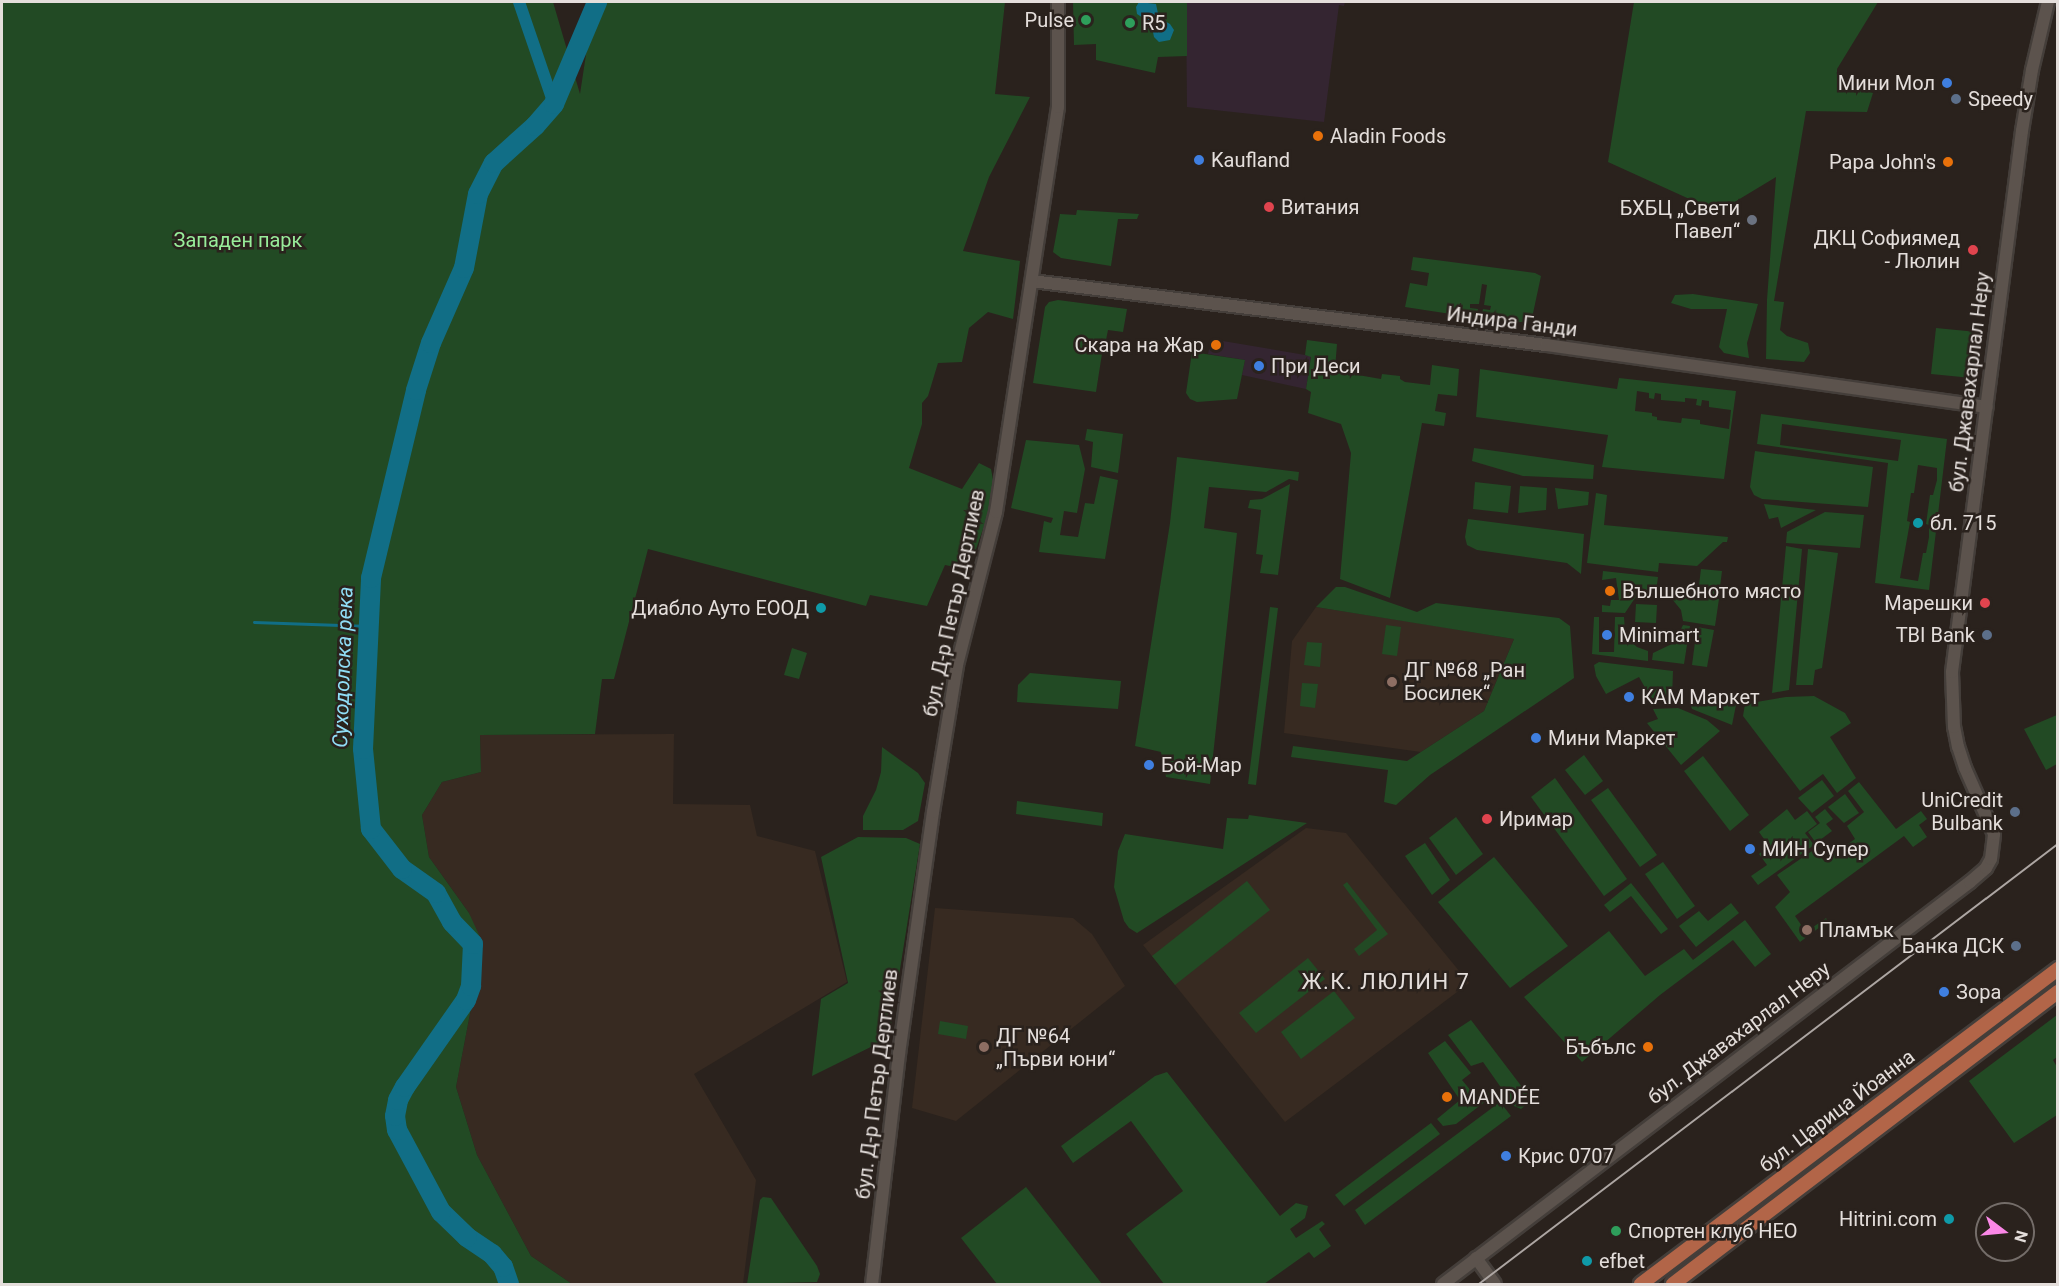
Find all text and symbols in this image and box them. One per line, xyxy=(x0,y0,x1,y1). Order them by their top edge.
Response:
place label: Pulse xyxy=(1025,8,1074,32)
place label: R5 xyxy=(1142,11,1166,35)
marker: Pulse xyxy=(1079,13,1093,27)
marker: R5 xyxy=(1123,16,1137,30)
place label: Мини Мол xyxy=(1838,71,1935,95)
marker: Мини Мол xyxy=(1940,76,1954,90)
place label: Speedy xyxy=(1968,87,2033,111)
marker: Speedy xyxy=(1949,92,1963,106)
place label: Aladin Foods xyxy=(1330,124,1446,148)
marker: Aladin Foods xyxy=(1311,129,1325,143)
place label: Kaufland xyxy=(1211,148,1290,172)
place label: Papa John's xyxy=(1829,150,1936,174)
marker: Kaufland xyxy=(1192,153,1206,167)
marker: Papa John's xyxy=(1941,155,1955,169)
place label: Витания xyxy=(1281,195,1359,219)
place label: БХБЦ „Свети Павел“ xyxy=(1620,196,1740,243)
marker: Витания xyxy=(1262,200,1276,214)
marker: БХБЦ „Свети Павел“ xyxy=(1745,213,1759,227)
place label: ДКЦ Софиямед - Люлин xyxy=(1814,226,1960,273)
park label: Западен парк xyxy=(174,228,302,252)
marker: ДКЦ Софиямед - Люлин xyxy=(1964,241,1982,259)
street label: бул. Джавахарлал Неру xyxy=(1945,270,1995,494)
street label: Индира Ганди xyxy=(1445,302,1579,342)
place label: Скара на Жар xyxy=(1075,333,1204,357)
marker: Скара на Жар xyxy=(1209,338,1223,352)
place label: При Деси xyxy=(1271,354,1361,378)
marker: При Деси xyxy=(1252,359,1266,373)
street label: бул. Д-р Петър Дертлиев xyxy=(918,487,990,719)
place label: бл. 715 xyxy=(1930,511,1997,535)
marker: бл. 715 xyxy=(1911,516,1925,530)
place label: Вълшебното място xyxy=(1622,579,1801,603)
marker: Вълшебното място xyxy=(1603,584,1617,598)
water label: Суходолска река xyxy=(328,586,358,748)
place label: Марешки xyxy=(1884,591,1973,615)
place label: Диабло Ауто ЕООД xyxy=(631,596,809,620)
marker: Марешки xyxy=(1978,596,1992,610)
marker: Диабло Ауто ЕООД xyxy=(814,601,828,615)
place label: Minimart xyxy=(1619,623,1699,647)
place label: TBI Bank xyxy=(1896,623,1975,647)
marker: Minimart xyxy=(1600,628,1614,642)
marker: TBI Bank xyxy=(1980,628,1994,642)
place label: ДГ №68 „Ран Босилек“ xyxy=(1404,658,1525,705)
marker: ДГ №68 „Ран Босилек“ xyxy=(1385,675,1399,689)
place label: КАМ Маркет xyxy=(1641,685,1760,709)
marker: КАМ Маркет xyxy=(1622,690,1636,704)
place label: Мини Маркет xyxy=(1548,726,1675,750)
marker: Мини Маркет xyxy=(1529,731,1543,745)
place label: Бой-Мар xyxy=(1161,753,1242,777)
marker: Бой-Мар xyxy=(1142,758,1156,772)
place label: UniCredit Bulbank xyxy=(1921,789,2003,836)
marker: UniCredit Bulbank xyxy=(2008,805,2022,819)
place label: Иримар xyxy=(1499,807,1573,831)
marker: Иримар xyxy=(1480,812,1494,826)
place label: МИН Супер xyxy=(1762,837,1869,861)
marker: МИН Супер xyxy=(1743,842,1757,856)
place label: Пламък xyxy=(1819,918,1894,942)
marker: Пламък xyxy=(1800,923,1814,937)
place label: Банка ДСК xyxy=(1902,934,2004,958)
marker: Банка ДСК xyxy=(2009,939,2023,953)
street label: бул. Джавахарлал Неру xyxy=(1643,957,1835,1109)
street label: бул. Д-р Петър Дертлиев xyxy=(851,968,903,1200)
district label: Ж.К. ЛЮЛИН 7 xyxy=(1302,969,1470,995)
place label: Зора xyxy=(1956,980,2001,1004)
marker: Зора xyxy=(1937,985,1951,999)
place label: ДГ №64 „Първи юни“ xyxy=(996,1024,1115,1071)
place label: Бъбълс xyxy=(1565,1035,1636,1059)
marker: ДГ №64 „Първи юни“ xyxy=(977,1040,991,1054)
marker: Бъбълс xyxy=(1641,1040,1655,1054)
street label: бул. Царица Йоанна xyxy=(1755,1045,1919,1177)
place label: MANDÉE xyxy=(1459,1085,1540,1109)
marker: MANDÉE xyxy=(1440,1090,1454,1104)
place label: Крис 0707 xyxy=(1518,1144,1614,1168)
marker: Крис 0707 xyxy=(1499,1149,1513,1163)
north arrow xyxy=(1975,1202,2035,1262)
place label: Hitrini.com xyxy=(1839,1207,1937,1231)
marker: Hitrini.com xyxy=(1942,1212,1956,1226)
place label: Спортен клуб НЕО xyxy=(1628,1219,1798,1243)
marker: Спортен клуб НЕО xyxy=(1609,1224,1623,1238)
text: N xyxy=(2010,1228,2032,1245)
place label: efbet xyxy=(1599,1249,1645,1273)
marker: efbet xyxy=(1580,1254,1594,1268)

